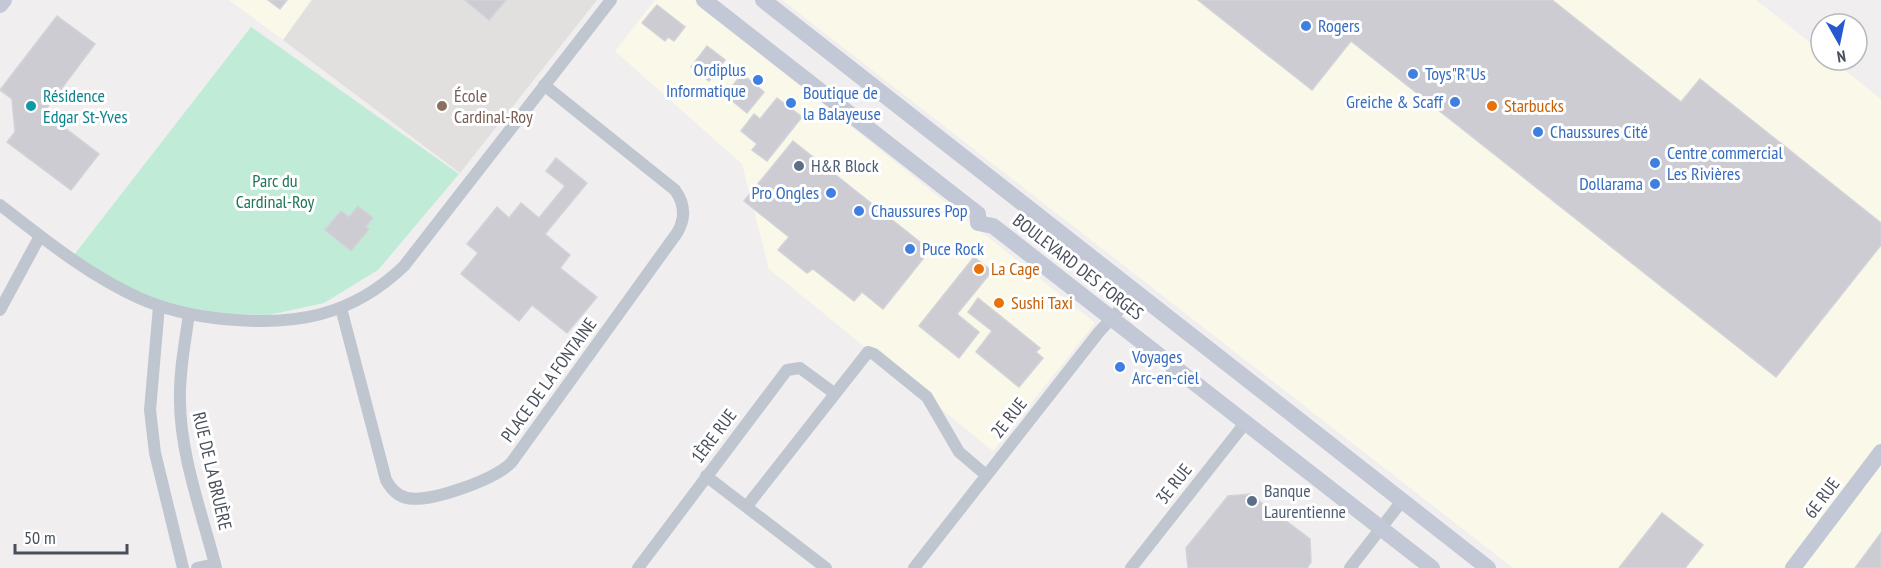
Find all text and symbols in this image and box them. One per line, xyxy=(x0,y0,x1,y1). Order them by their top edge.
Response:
north arrow xyxy=(1809,12,1869,72)
place label: Rogers xyxy=(1318,14,1360,37)
marker: Rogers xyxy=(1299,19,1313,33)
text: N xyxy=(1836,46,1847,67)
place label: Ordiplus Informatique xyxy=(666,58,746,102)
place label: Toys"R"Us xyxy=(1425,62,1486,85)
marker: Toys"R"Us xyxy=(1406,67,1420,81)
marker: Ordiplus Informatique xyxy=(751,73,765,87)
place label: Boutique de la Balayeuse xyxy=(803,81,881,125)
place label: Résidence Edgar St-Yves xyxy=(43,84,128,128)
place label: École Cardinal-Roy xyxy=(454,84,533,128)
place label: Greiche & Scaff xyxy=(1346,90,1444,113)
place label: Starbucks xyxy=(1504,94,1564,117)
marker: Greiche & Scaff xyxy=(1448,95,1462,109)
marker: Boutique de la Balayeuse xyxy=(784,96,798,110)
marker: Résidence Edgar St-Yves xyxy=(24,99,38,113)
marker: École Cardinal-Roy xyxy=(435,99,449,113)
marker: Starbucks xyxy=(1485,99,1499,113)
place label: Chaussures Cité xyxy=(1550,120,1648,143)
marker: Chaussures Cité xyxy=(1531,125,1545,139)
place label: Centre commercial Les Rivières xyxy=(1667,141,1783,185)
place label: H&R Block xyxy=(811,154,879,177)
marker: Centre commercial Les Rivières xyxy=(1648,156,1662,170)
marker: H&R Block xyxy=(792,159,806,173)
park label: Parc du Cardinal-Roy xyxy=(236,169,315,213)
place label: Dollarama xyxy=(1579,172,1643,195)
marker: Dollarama xyxy=(1648,177,1662,191)
place label: Pro Ongles xyxy=(752,181,819,204)
marker: Pro Ongles xyxy=(824,186,838,200)
place label: Chaussures Pop xyxy=(871,199,968,222)
marker: Chaussures Pop xyxy=(852,204,866,218)
street label: BOULEVARD DES FORGES xyxy=(1008,208,1148,325)
place label: Puce Rock xyxy=(922,237,984,260)
marker: Puce Rock xyxy=(903,242,917,256)
place label: La Cage xyxy=(991,257,1040,280)
marker: La Cage xyxy=(972,262,986,276)
place label: Sushi Taxi xyxy=(1011,291,1073,314)
marker: Sushi Taxi xyxy=(992,296,1006,310)
street label: PLACE DE LA FONTAINE xyxy=(496,313,601,446)
place label: Voyages Arc-en-ciel xyxy=(1131,345,1200,389)
marker: Voyages Arc-en-ciel xyxy=(1113,360,1127,374)
street label: 2E RUE xyxy=(986,393,1032,443)
street label: 1ÈRE RUE xyxy=(686,404,741,467)
street label: RUE DE LA BRUÈRE xyxy=(188,410,237,532)
street label: 3E RUE xyxy=(1151,459,1197,509)
street label: 6E RUE xyxy=(1799,473,1844,523)
place label: Banque Laurentienne xyxy=(1264,479,1346,523)
marker: Banque Laurentienne xyxy=(1245,494,1259,508)
scale bar xyxy=(15,517,128,555)
text: 50 m xyxy=(24,526,56,549)

